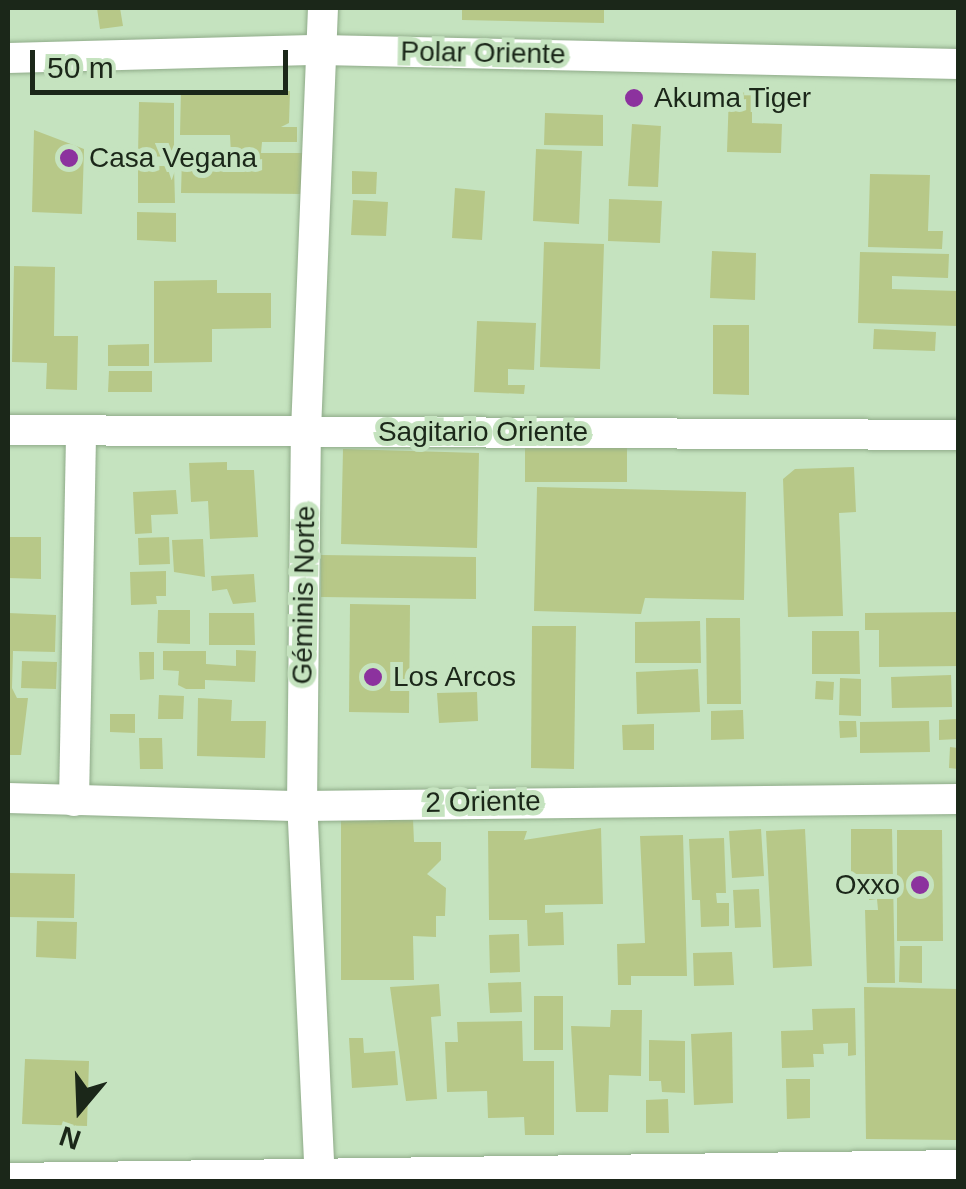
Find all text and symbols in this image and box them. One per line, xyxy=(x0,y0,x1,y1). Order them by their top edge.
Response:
scale bar xyxy=(35,30,292,92)
street label: Polar Oriente xyxy=(400,35,566,71)
text: 50 m xyxy=(47,51,114,84)
place label: Akuma Tiger xyxy=(654,81,812,115)
marker: Akuma Tiger xyxy=(623,87,645,109)
place label: Casa Vegana xyxy=(89,141,257,175)
marker: Casa Vegana xyxy=(58,147,80,169)
street label: Sagitario Oriente xyxy=(378,415,588,449)
street label: Géminis Norte xyxy=(286,505,322,685)
place label: Los Arcos xyxy=(393,660,517,694)
marker: Los Arcos xyxy=(362,666,384,688)
street label: 2 Oriente xyxy=(425,784,541,820)
place label: Oxxo xyxy=(835,868,900,902)
marker: Oxxo xyxy=(909,874,931,896)
north arrow xyxy=(30,1059,130,1159)
text: N xyxy=(55,1120,85,1156)

